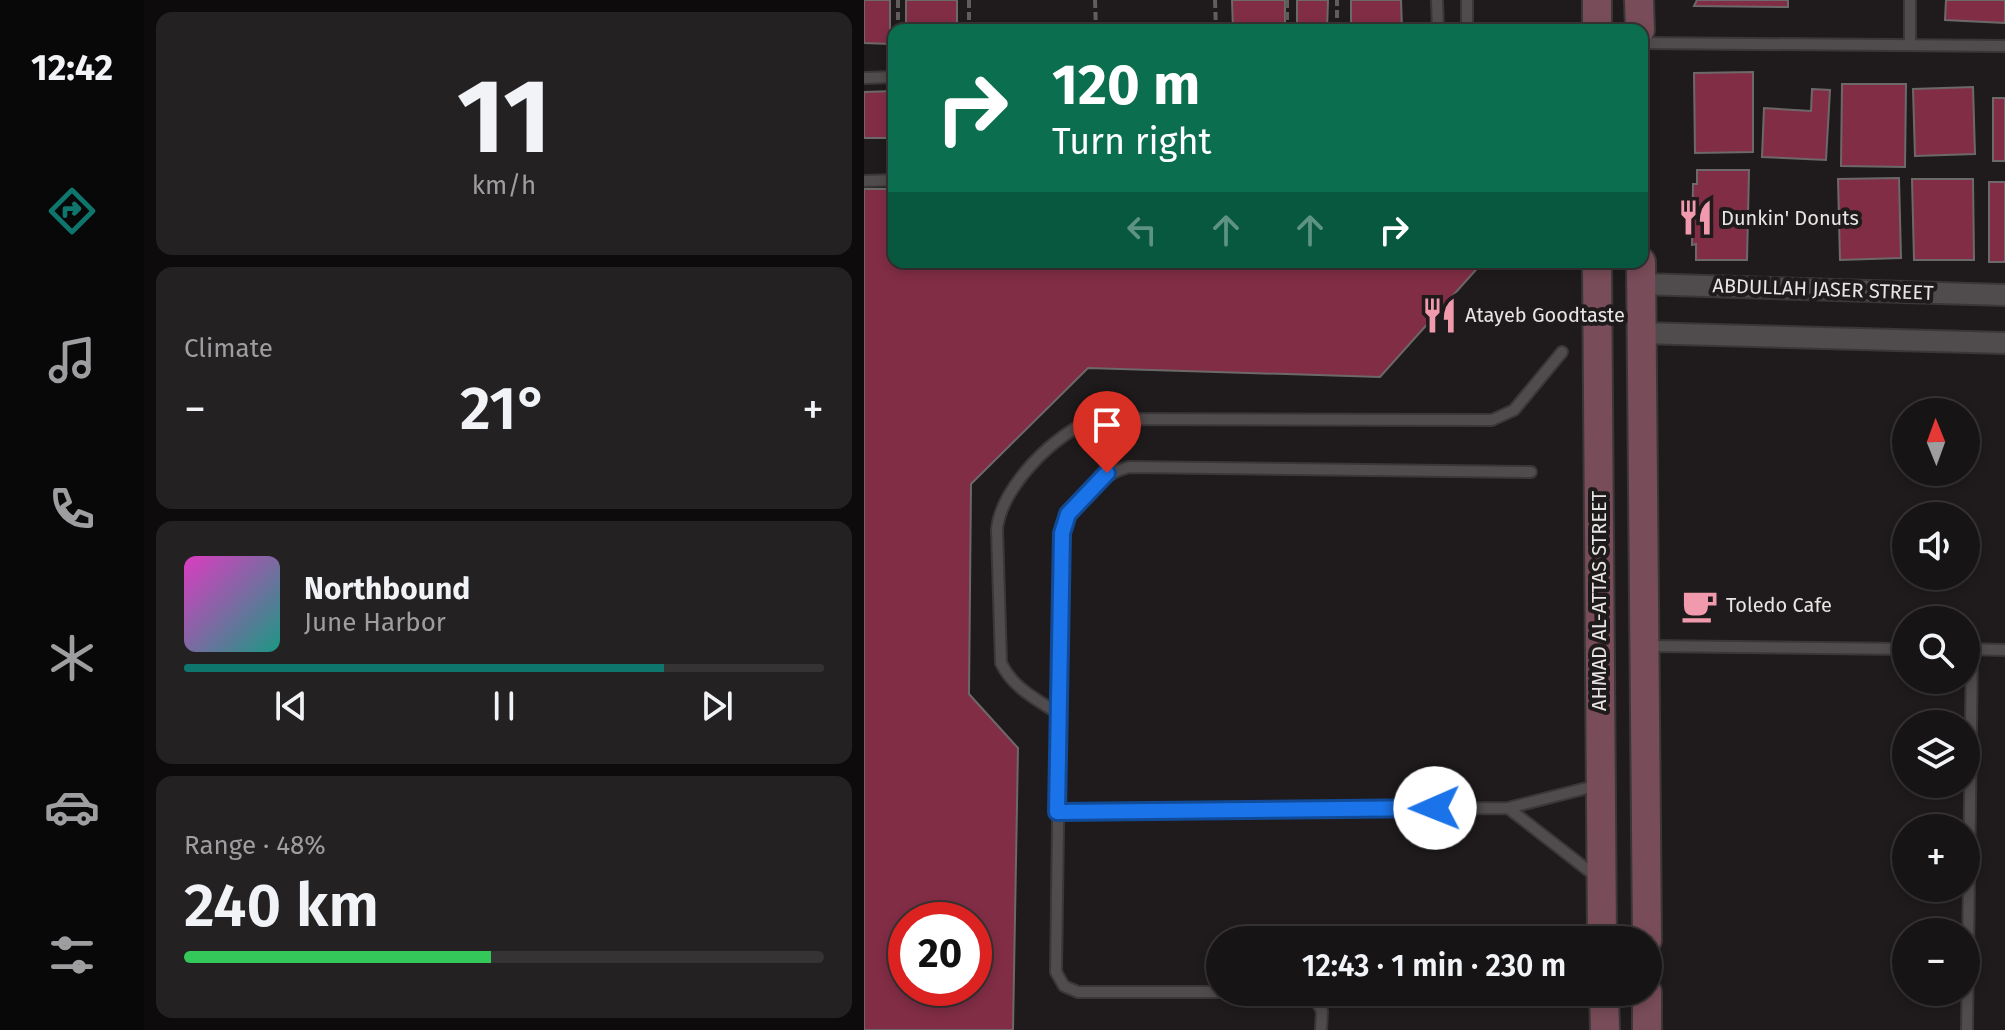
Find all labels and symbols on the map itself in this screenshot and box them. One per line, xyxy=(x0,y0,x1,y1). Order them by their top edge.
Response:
restaurant icon: Dunkin' Donuts xyxy=(1676,199,1714,237)
place label: Dunkin' Donuts xyxy=(1721,206,1859,230)
street label: ABDULLAH JASER STREET xyxy=(1712,273,1935,305)
restaurant icon: Atayeb Goodtaste xyxy=(1420,296,1458,334)
place label: Atayeb Goodtaste xyxy=(1465,303,1625,327)
pin xyxy=(1073,391,1141,473)
north arrow xyxy=(1892,398,1980,486)
street label: AHMAD AL-ATTAS STREET xyxy=(1587,490,1611,711)
cafe icon: Toledo Cafe xyxy=(1681,586,1719,624)
place label: Toledo Cafe xyxy=(1726,593,1832,617)
position arrow xyxy=(1393,766,1477,850)
speed limit sign: 20 xyxy=(888,902,992,1006)

